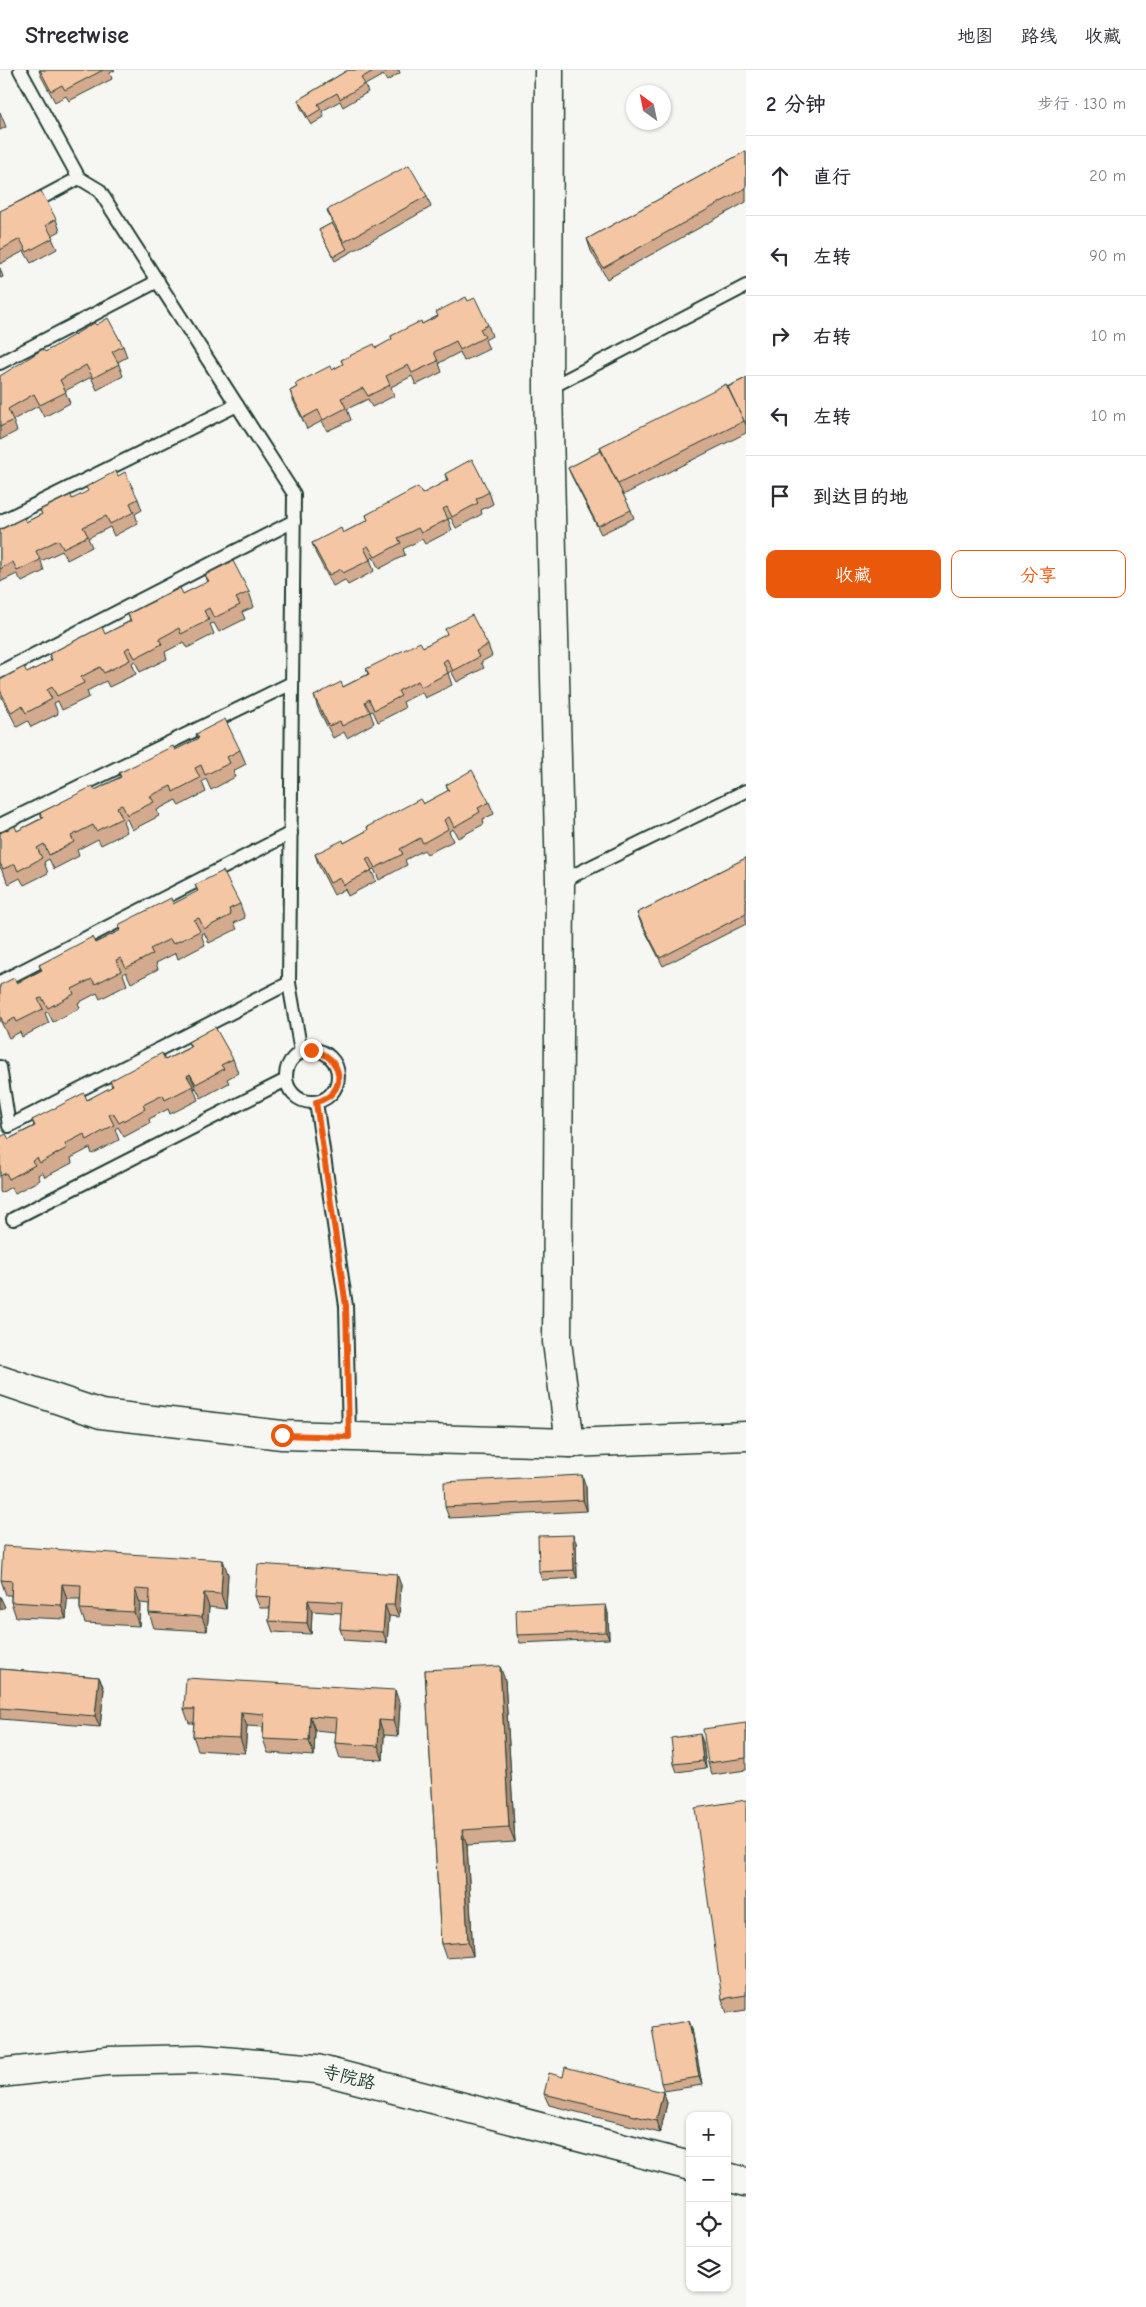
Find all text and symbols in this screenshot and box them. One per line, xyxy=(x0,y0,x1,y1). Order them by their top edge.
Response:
text: Streetwise xyxy=(25,21,129,49)
text: 地图 xyxy=(957,26,993,47)
text: 路线 xyxy=(1021,26,1057,47)
text: 收藏 xyxy=(1085,26,1121,47)
north arrow xyxy=(626,85,671,130)
text: 2 分钟 xyxy=(766,92,826,116)
text: 步行 · 130 m xyxy=(1038,95,1126,113)
icon: ahead xyxy=(766,162,794,190)
text: 直行 xyxy=(813,166,851,188)
text: 20 m xyxy=(1089,167,1126,185)
icon: left xyxy=(766,242,794,270)
text: 左转 xyxy=(813,246,851,268)
text: 90 m xyxy=(1089,247,1126,265)
icon: right xyxy=(766,322,794,350)
text: 右转 xyxy=(813,326,851,348)
text: 10 m xyxy=(1091,327,1126,345)
icon: left xyxy=(766,402,794,430)
text: 左转 xyxy=(813,406,851,428)
text: 10 m xyxy=(1091,407,1126,425)
icon: arrive xyxy=(766,482,794,510)
text: 到达目的地 xyxy=(813,486,908,508)
button: 收藏 xyxy=(766,550,941,598)
button: 分享 xyxy=(951,550,1126,598)
route end xyxy=(300,1039,323,1062)
route start xyxy=(271,1424,294,1447)
street label: 寺院路 xyxy=(320,2061,378,2094)
map controls xyxy=(686,2112,731,2292)
button: + xyxy=(686,2112,731,2157)
button: − xyxy=(686,2157,731,2202)
button: locate xyxy=(686,2202,731,2247)
button: layers xyxy=(686,2247,731,2292)

